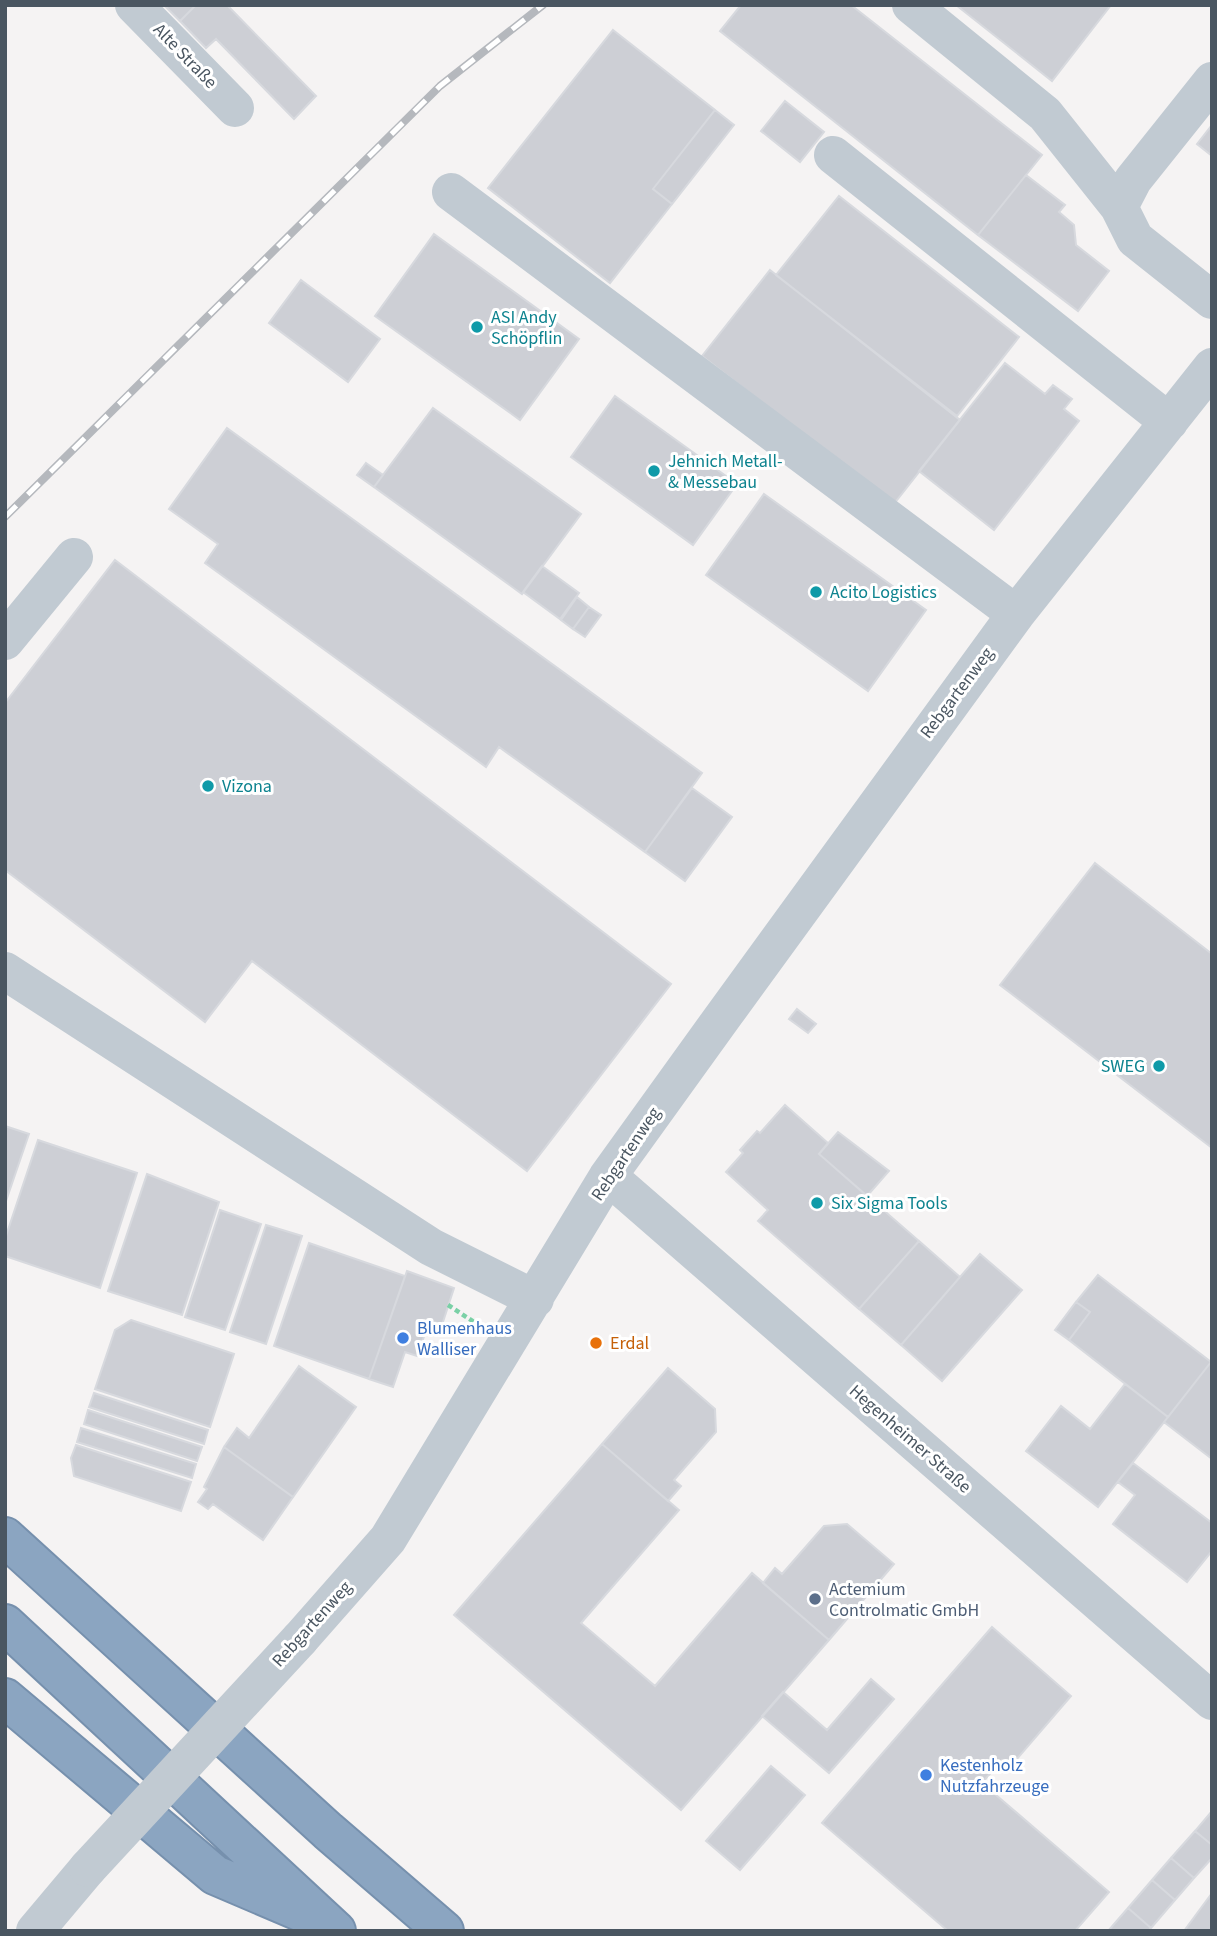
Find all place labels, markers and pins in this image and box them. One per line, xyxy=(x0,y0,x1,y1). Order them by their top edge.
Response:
place label: ASI Andy Schöpflin xyxy=(491,305,562,351)
marker: ASI Andy Schöpflin xyxy=(469,319,485,335)
place label: Jehnich Metall- & Messebau xyxy=(668,449,783,495)
marker: Jehnich Metall- & Messebau xyxy=(646,463,662,479)
place label: Acito Logistics xyxy=(830,580,937,605)
marker: Acito Logistics xyxy=(808,584,824,600)
place label: Vizona xyxy=(222,774,272,799)
marker: Vizona xyxy=(200,778,216,794)
place label: SWEG xyxy=(1101,1054,1145,1079)
marker: SWEG xyxy=(1151,1058,1167,1074)
place label: Six Sigma Tools xyxy=(831,1191,947,1216)
marker: Six Sigma Tools xyxy=(809,1195,825,1211)
place label: Blumenhaus Walliser xyxy=(417,1316,512,1362)
marker: Blumenhaus Walliser xyxy=(395,1330,411,1346)
place label: Erdal xyxy=(610,1331,649,1356)
marker: Erdal xyxy=(588,1335,604,1351)
place label: Actemium Controlmatic GmbH xyxy=(829,1577,979,1623)
marker: Actemium Controlmatic GmbH xyxy=(807,1591,823,1607)
place label: Kestenholz Nutzfahrzeuge xyxy=(940,1753,1049,1799)
marker: Kestenholz Nutzfahrzeuge xyxy=(918,1767,934,1783)

